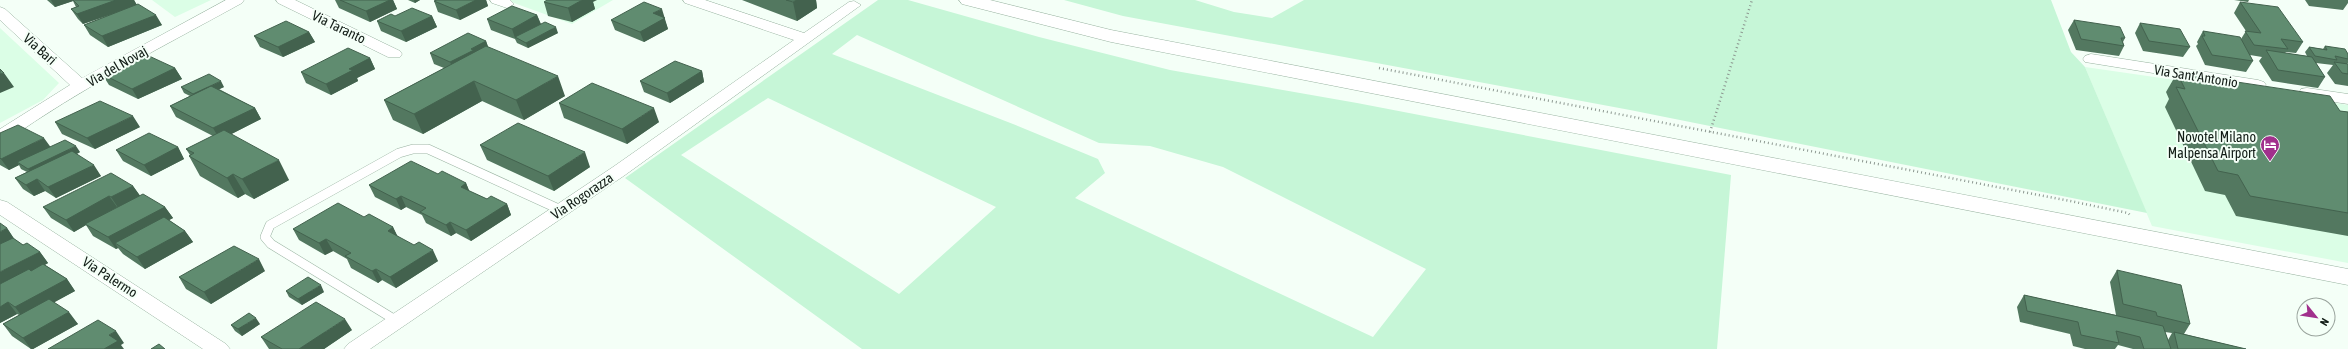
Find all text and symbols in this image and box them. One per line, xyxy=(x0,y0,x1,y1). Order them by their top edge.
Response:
street label: Via Taranto xyxy=(310,7,368,47)
street label: Via Bari xyxy=(20,30,60,68)
street label: Via del Novaj xyxy=(84,42,150,90)
street label: Via Sant'Antonio xyxy=(2153,61,2239,91)
place label: Novotel Milano Malpensa Airport xyxy=(2168,129,2256,161)
hotel icon: Novotel Milano Malpensa Airport xyxy=(2259,134,2281,162)
street label: Via Rogorazza xyxy=(548,169,616,223)
street label: Via Palermo xyxy=(80,253,140,301)
north arrow xyxy=(2296,297,2336,337)
text: N xyxy=(2318,316,2331,328)

